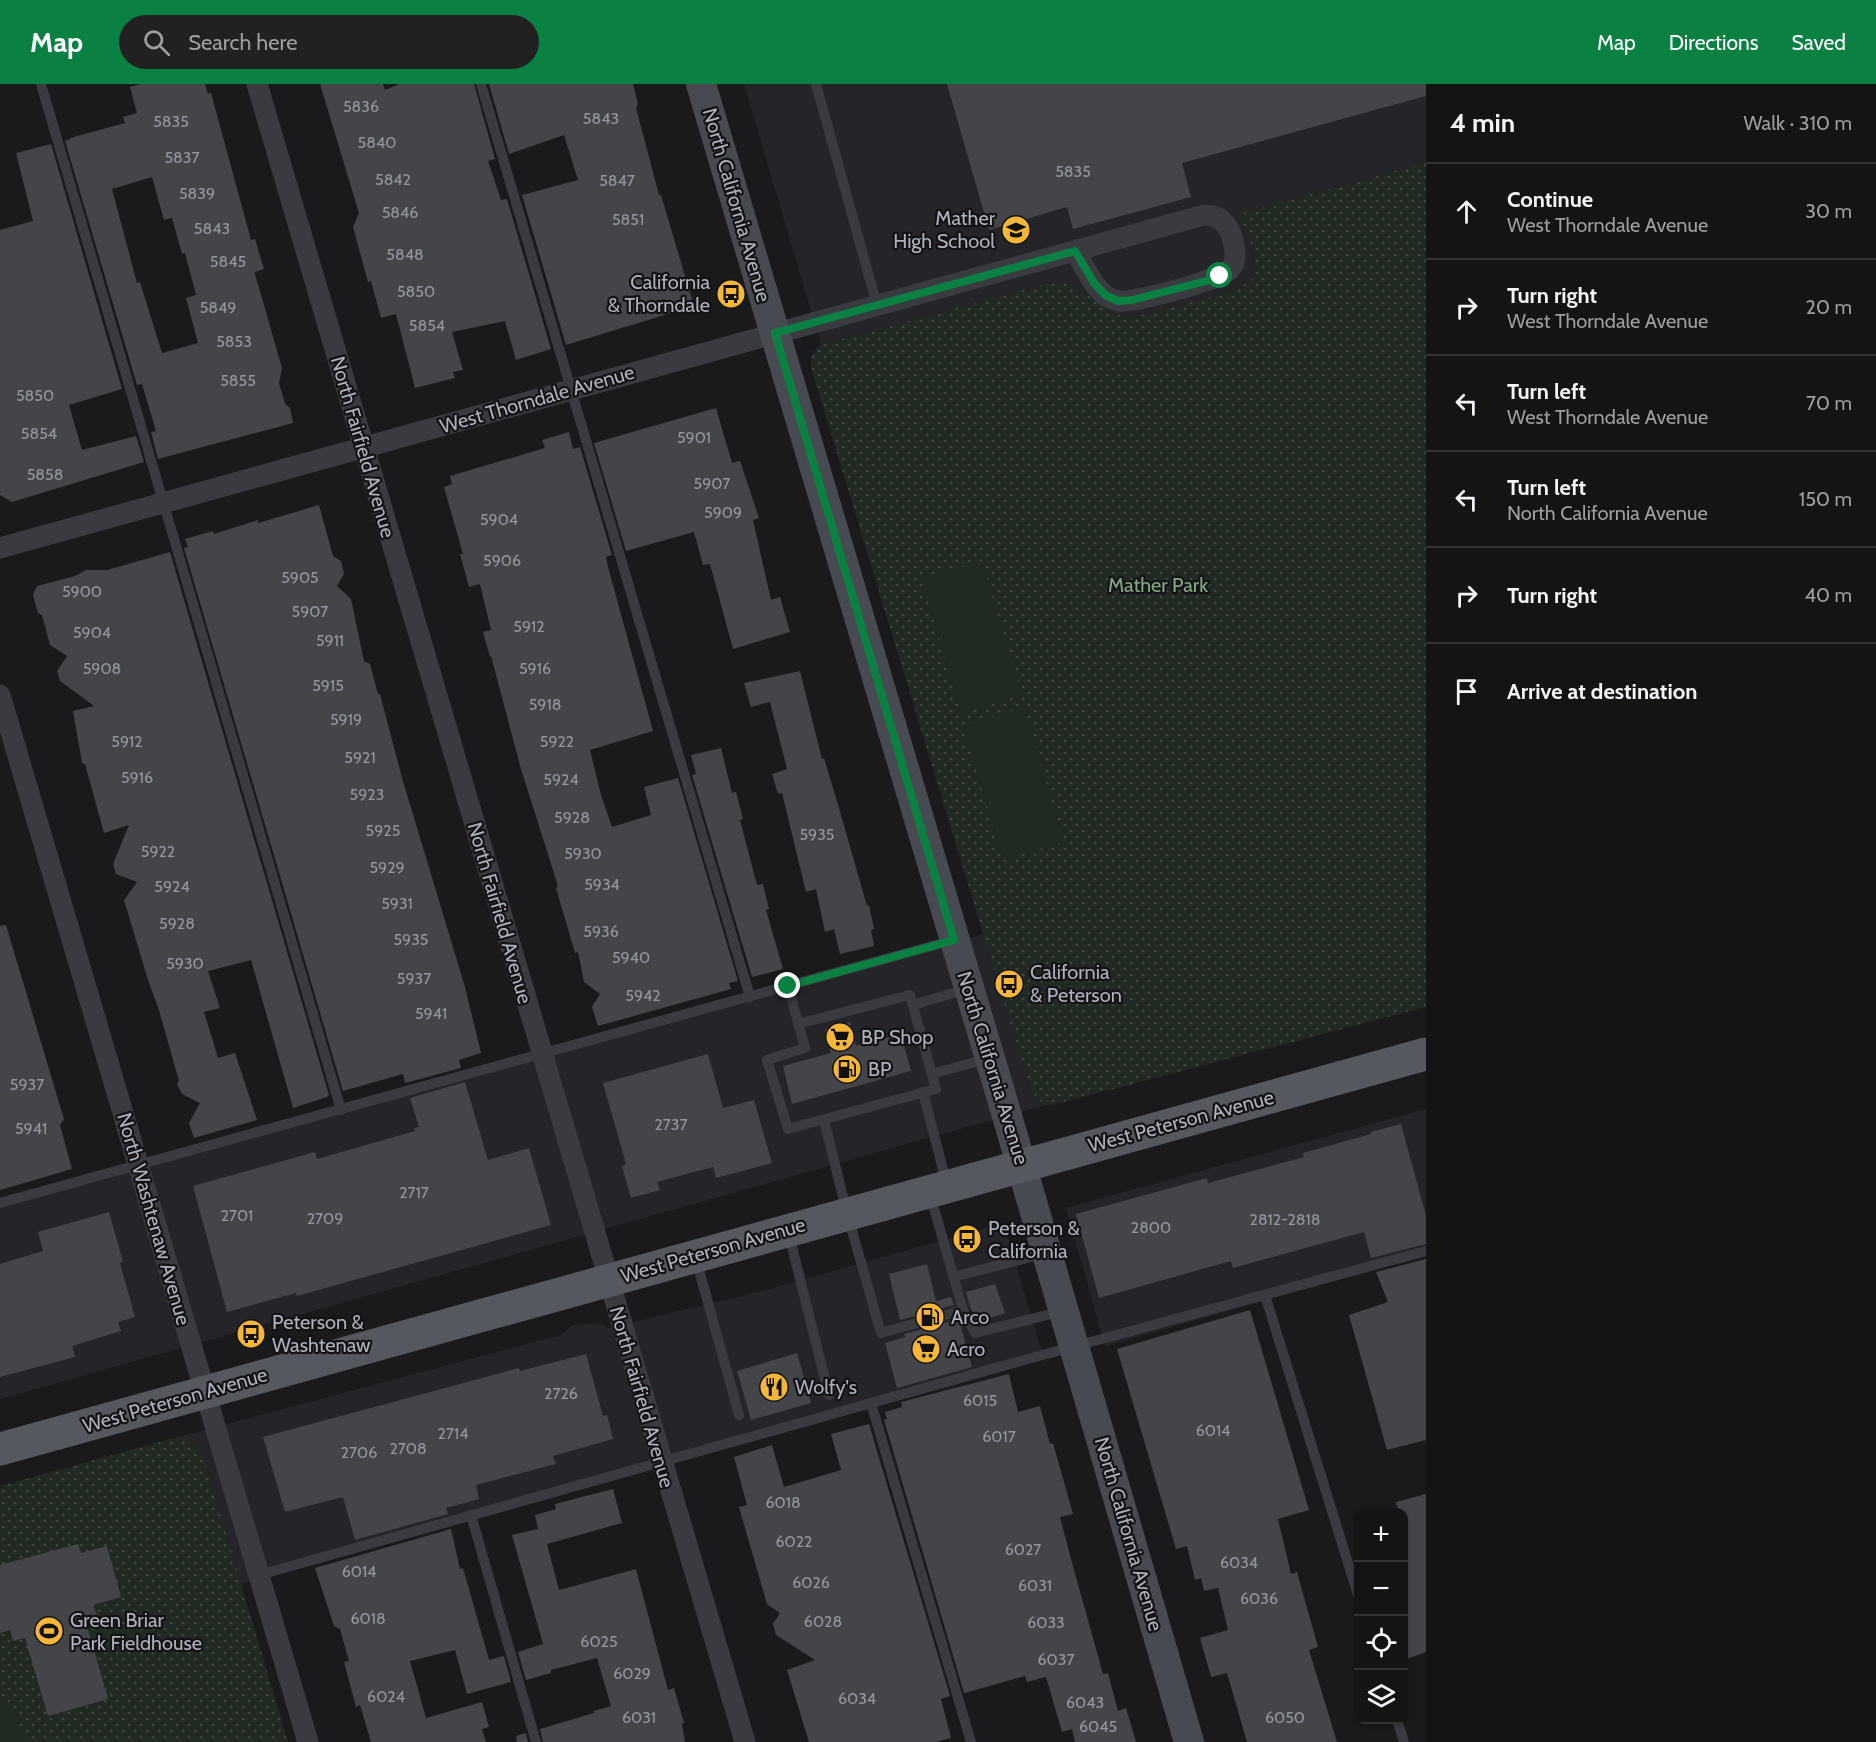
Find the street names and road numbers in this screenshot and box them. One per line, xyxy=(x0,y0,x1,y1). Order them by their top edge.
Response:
street label: North California Avenue xyxy=(698,105,776,305)
street label: North Fairfield Avenue xyxy=(326,354,400,540)
street label: West Thorndale Avenue xyxy=(437,360,637,438)
street label: North Fairfield Avenue xyxy=(463,820,537,1006)
street label: North California Avenue xyxy=(952,968,1034,1168)
street label: West Peterson Avenue xyxy=(1086,1085,1276,1157)
street label: North Washtenaw Avenue xyxy=(112,1110,196,1328)
street label: West Peterson Avenue xyxy=(618,1212,808,1288)
street label: North Fairfield Avenue xyxy=(605,1304,679,1490)
street label: West Peterson Avenue xyxy=(80,1362,270,1438)
street label: North California Avenue xyxy=(1090,1434,1168,1634)

